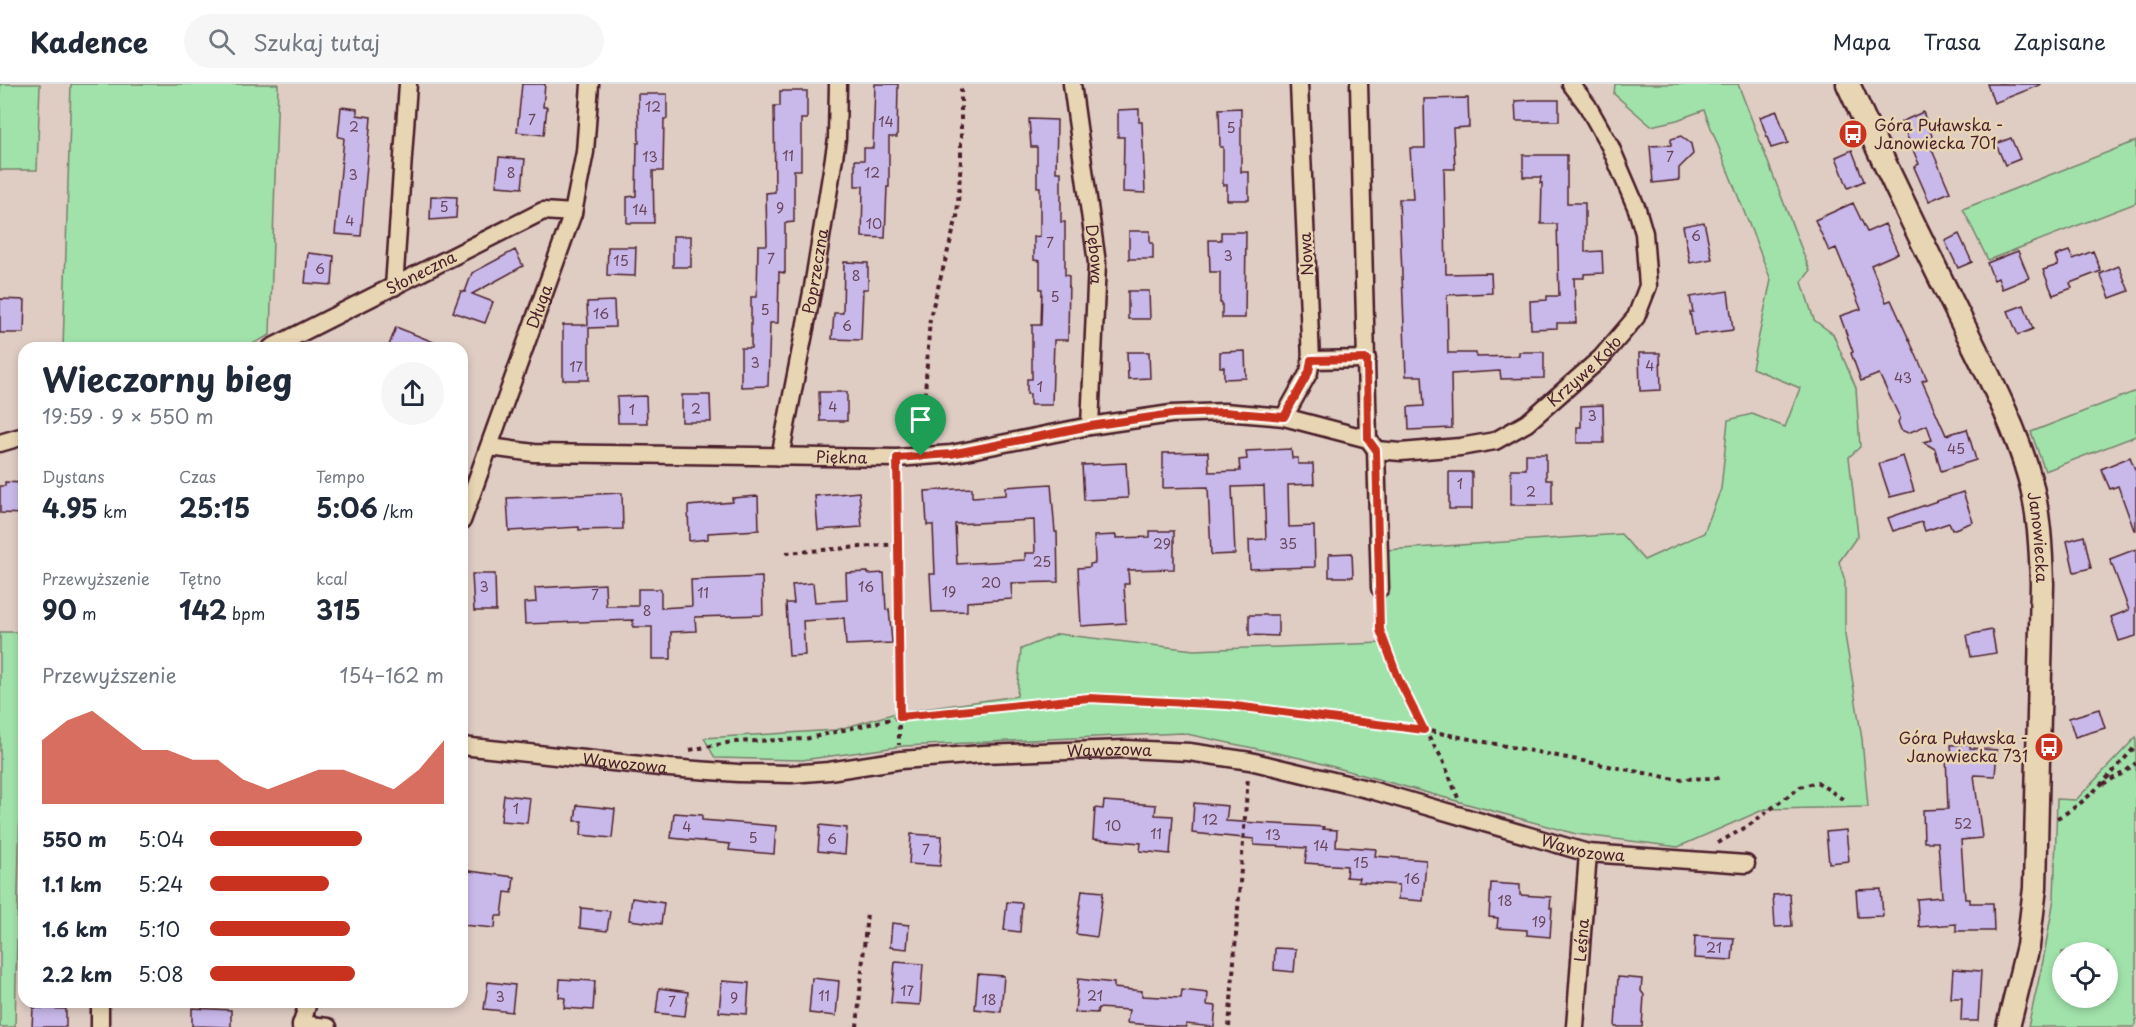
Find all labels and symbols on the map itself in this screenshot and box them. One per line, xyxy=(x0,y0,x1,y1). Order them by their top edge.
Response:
house number: 12 xyxy=(645,96,661,117)
house number: 7 xyxy=(528,109,536,130)
house number: 14 xyxy=(878,111,894,132)
place label: Góra Puławska - Janowiecka 701 xyxy=(1874,112,2004,154)
house number: 2 xyxy=(349,116,359,137)
house number: 5 xyxy=(1226,117,1236,138)
bus stop icon: Góra Puławska - Janowiecka 701 xyxy=(1837,118,1869,150)
house number: 11 xyxy=(782,145,794,166)
house number: 13 xyxy=(642,146,658,167)
house number: 7 xyxy=(1666,146,1674,167)
house number: 8 xyxy=(507,162,515,183)
house number: 12 xyxy=(864,162,880,183)
house number: 3 xyxy=(348,164,358,185)
house number: 5 xyxy=(439,196,449,217)
house number: 9 xyxy=(776,197,784,218)
house number: 14 xyxy=(632,199,648,220)
house number: 4 xyxy=(345,210,355,231)
house number: 10 xyxy=(866,213,882,234)
street label: Dębowa xyxy=(1081,222,1110,285)
house number: 6 xyxy=(1691,225,1701,246)
street label: Poprzeczna xyxy=(795,227,833,316)
house number: 7 xyxy=(1046,232,1054,253)
street label: Nowa xyxy=(1292,232,1318,276)
street label: Słoneczna xyxy=(381,244,460,299)
house number: 3 xyxy=(1223,245,1233,266)
house number: 7 xyxy=(767,248,775,269)
house number: 15 xyxy=(613,250,629,271)
house number: 6 xyxy=(315,258,325,279)
house number: 8 xyxy=(852,265,860,286)
street label: Długa xyxy=(519,281,557,331)
house number: 5 xyxy=(1050,286,1060,307)
house number: 5 xyxy=(760,299,770,320)
house number: 16 xyxy=(593,303,609,324)
house number: 6 xyxy=(842,315,852,336)
street label: Krzywe Koło xyxy=(1541,329,1627,411)
house number: 3 xyxy=(750,352,760,373)
house number: 4 xyxy=(1645,355,1655,376)
house number: 17 xyxy=(569,356,583,377)
house number: 43 xyxy=(1894,367,1912,388)
house number: 1 xyxy=(1037,376,1043,397)
pin xyxy=(895,394,946,456)
house number: 4 xyxy=(828,396,838,417)
house number: 2 xyxy=(691,398,701,419)
house number: 1 xyxy=(629,399,635,420)
house number: 3 xyxy=(1587,405,1597,426)
house number: 45 xyxy=(1947,438,1965,459)
street label: Piękna xyxy=(816,444,868,469)
house number: 1 xyxy=(1457,473,1463,494)
house number: 2 xyxy=(1526,481,1536,502)
street label: Janowiecka xyxy=(2022,489,2055,583)
house number: 29 xyxy=(1153,533,1171,554)
house number: 35 xyxy=(1279,533,1297,554)
house number: 25 xyxy=(1033,551,1051,572)
house number: 20 xyxy=(981,572,1001,593)
house number: 3 xyxy=(479,576,489,597)
house number: 16 xyxy=(858,576,874,597)
house number: 19 xyxy=(942,581,956,602)
house number: 11 xyxy=(697,582,709,603)
house number: 7 xyxy=(591,584,599,605)
house number: 8 xyxy=(643,600,651,621)
place label: Góra Puławska - Janowiecka 731 xyxy=(1898,725,2028,767)
bus stop icon: Góra Puławska - Janowiecka 731 xyxy=(2033,731,2065,763)
street label: Wąwozowa xyxy=(1066,736,1153,762)
street label: Wąwozowa xyxy=(582,746,669,779)
house number: 1 xyxy=(513,798,519,819)
house number: 12 xyxy=(1202,809,1218,830)
house number: 52 xyxy=(1954,813,1972,834)
house number: 10 xyxy=(1105,815,1121,836)
house number: 4 xyxy=(682,816,692,837)
house number: 11 xyxy=(1150,823,1162,844)
house number: 13 xyxy=(1265,824,1281,845)
house number: 5 xyxy=(748,827,758,848)
street label: Wąwozowa xyxy=(1538,827,1626,867)
house number: 6 xyxy=(827,828,837,849)
house number: 14 xyxy=(1313,835,1329,856)
house number: 7 xyxy=(922,839,930,860)
house number: 15 xyxy=(1353,852,1369,873)
house number: 16 xyxy=(1404,868,1420,889)
house number: 18 xyxy=(1497,890,1513,911)
house number: 19 xyxy=(1532,911,1546,932)
street label: Leśna xyxy=(1567,918,1594,963)
house number: 21 xyxy=(1706,937,1722,958)
house number: 17 xyxy=(900,980,914,1001)
house number: 11 xyxy=(818,985,830,1006)
house number: 21 xyxy=(1087,985,1103,1006)
house number: 3 xyxy=(495,986,505,1007)
house number: 9 xyxy=(730,987,738,1008)
house number: 18 xyxy=(981,989,997,1010)
house number: 7 xyxy=(668,991,676,1012)

